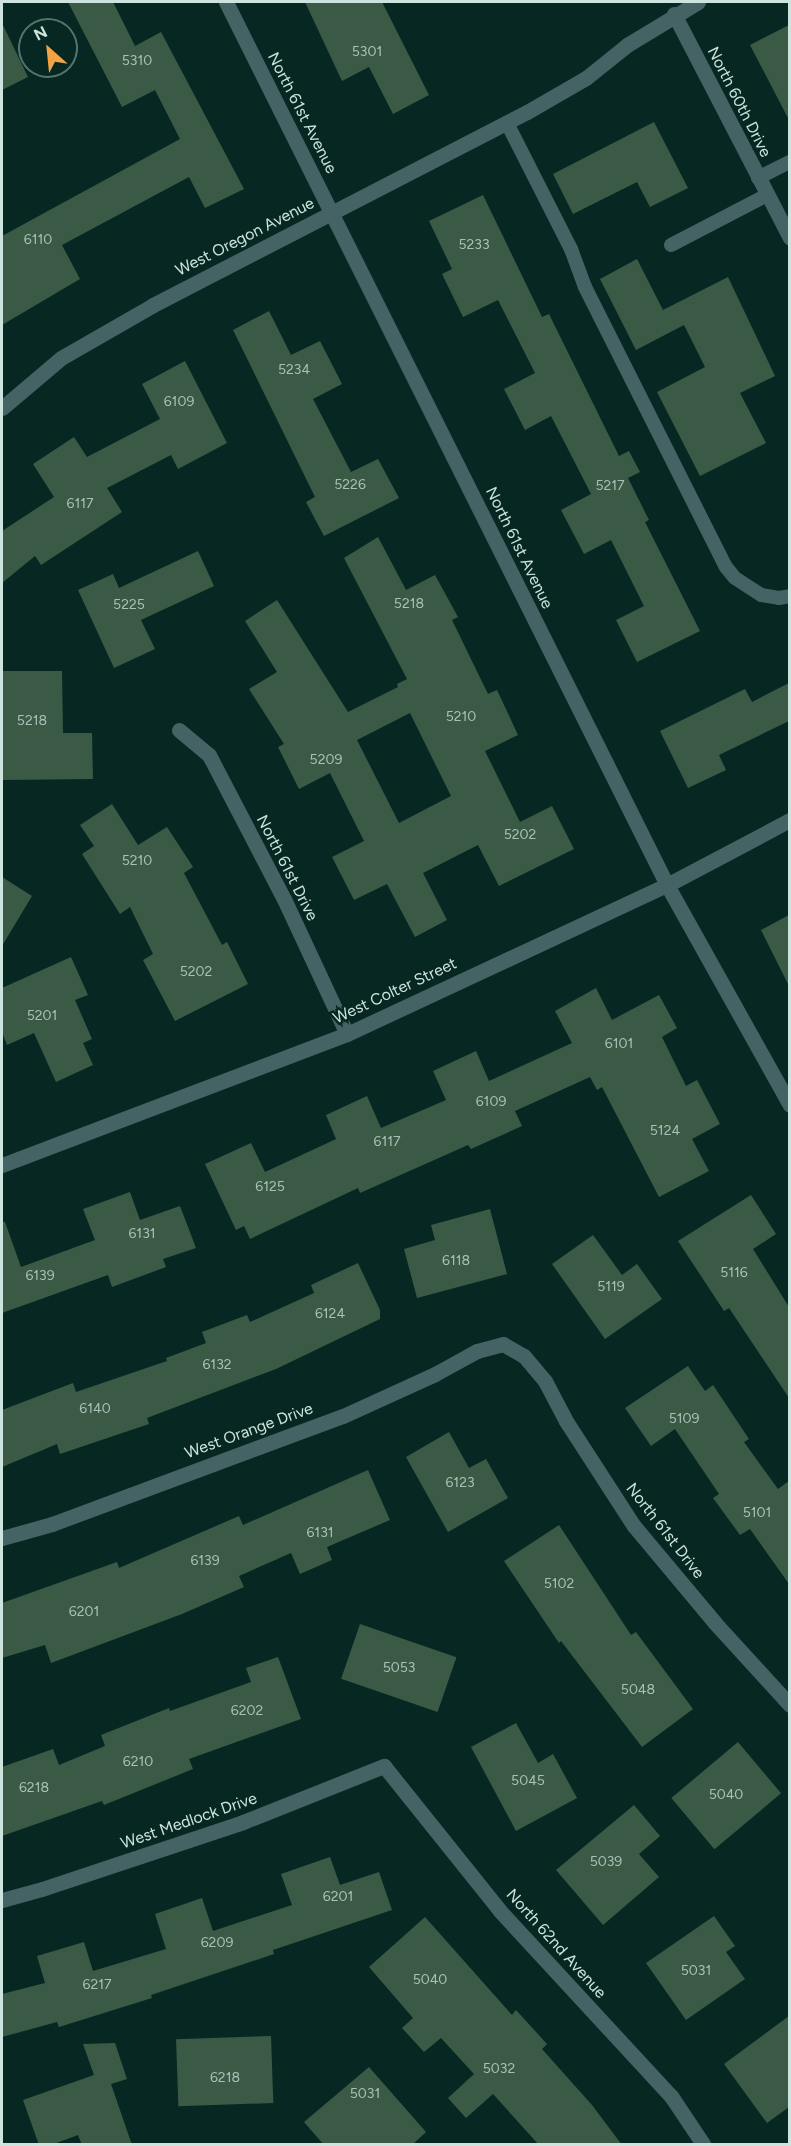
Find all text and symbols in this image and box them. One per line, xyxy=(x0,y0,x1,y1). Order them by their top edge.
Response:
north arrow xyxy=(18,18,78,78)
text: N xyxy=(31,22,50,45)
house number: 5301 xyxy=(352,44,382,60)
street label: North 60th Drive xyxy=(703,44,775,160)
street label: North 61st Avenue xyxy=(263,49,341,177)
house number: 5310 xyxy=(122,53,152,69)
street label: West Oregon Avenue xyxy=(172,194,318,280)
house number: 6110 xyxy=(24,232,52,248)
house number: 5233 xyxy=(458,237,490,253)
house number: 5234 xyxy=(278,362,310,378)
house number: 6109 xyxy=(164,394,194,410)
house number: 5226 xyxy=(334,477,366,493)
house number: 5217 xyxy=(595,478,625,494)
street label: North 61st Avenue xyxy=(481,484,557,612)
house number: 6117 xyxy=(66,496,94,512)
house number: 5218 xyxy=(394,596,424,612)
house number: 5225 xyxy=(113,597,145,613)
house number: 5210 xyxy=(446,709,476,725)
house number: 5218 xyxy=(17,713,47,729)
house number: 5209 xyxy=(310,752,342,768)
street label: North 61st Drive xyxy=(252,812,322,924)
house number: 5202 xyxy=(504,827,536,843)
house number: 5210 xyxy=(122,853,152,869)
street label: West Colter Street xyxy=(330,954,460,1028)
house number: 5202 xyxy=(180,964,212,980)
house number: 5201 xyxy=(27,1008,57,1024)
house number: 6101 xyxy=(605,1036,633,1052)
house number: 6109 xyxy=(476,1094,506,1110)
house number: 5124 xyxy=(650,1123,680,1139)
house number: 6117 xyxy=(373,1134,401,1150)
house number: 6125 xyxy=(255,1179,285,1195)
house number: 6131 xyxy=(128,1226,156,1242)
house number: 6118 xyxy=(442,1253,470,1269)
house number: 5116 xyxy=(720,1265,748,1281)
house number: 6139 xyxy=(25,1268,55,1284)
house number: 5119 xyxy=(597,1279,625,1295)
house number: 6124 xyxy=(315,1306,345,1322)
house number: 6132 xyxy=(202,1357,232,1373)
street label: West Orange Drive xyxy=(182,1399,316,1463)
house number: 6140 xyxy=(79,1401,111,1417)
house number: 5109 xyxy=(669,1411,699,1427)
house number: 6123 xyxy=(445,1475,475,1491)
street label: North 61st Drive xyxy=(622,1479,708,1583)
house number: 5101 xyxy=(743,1505,771,1521)
house number: 6131 xyxy=(306,1525,334,1541)
house number: 6139 xyxy=(190,1553,220,1569)
house number: 5102 xyxy=(544,1576,574,1592)
house number: 6201 xyxy=(69,1604,99,1620)
house number: 5053 xyxy=(383,1660,415,1676)
house number: 5048 xyxy=(621,1682,655,1698)
house number: 6202 xyxy=(231,1703,263,1719)
house number: 6210 xyxy=(123,1754,153,1770)
house number: 5045 xyxy=(511,1773,545,1789)
house number: 6218 xyxy=(19,1780,49,1796)
house number: 5040 xyxy=(709,1787,743,1803)
street label: West Medlock Drive xyxy=(118,1789,260,1853)
house number: 5039 xyxy=(590,1854,622,1870)
street label: North 62nd Avenue xyxy=(502,1885,610,2003)
house number: 6201 xyxy=(323,1889,353,1905)
house number: 6209 xyxy=(201,1935,233,1951)
house number: 5031 xyxy=(681,1963,711,1979)
house number: 5040 xyxy=(413,1972,447,1988)
house number: 6217 xyxy=(82,1977,112,1993)
house number: 5032 xyxy=(483,2061,515,2077)
house number: 6218 xyxy=(210,2070,240,2086)
house number: 5031 xyxy=(350,2086,380,2102)

